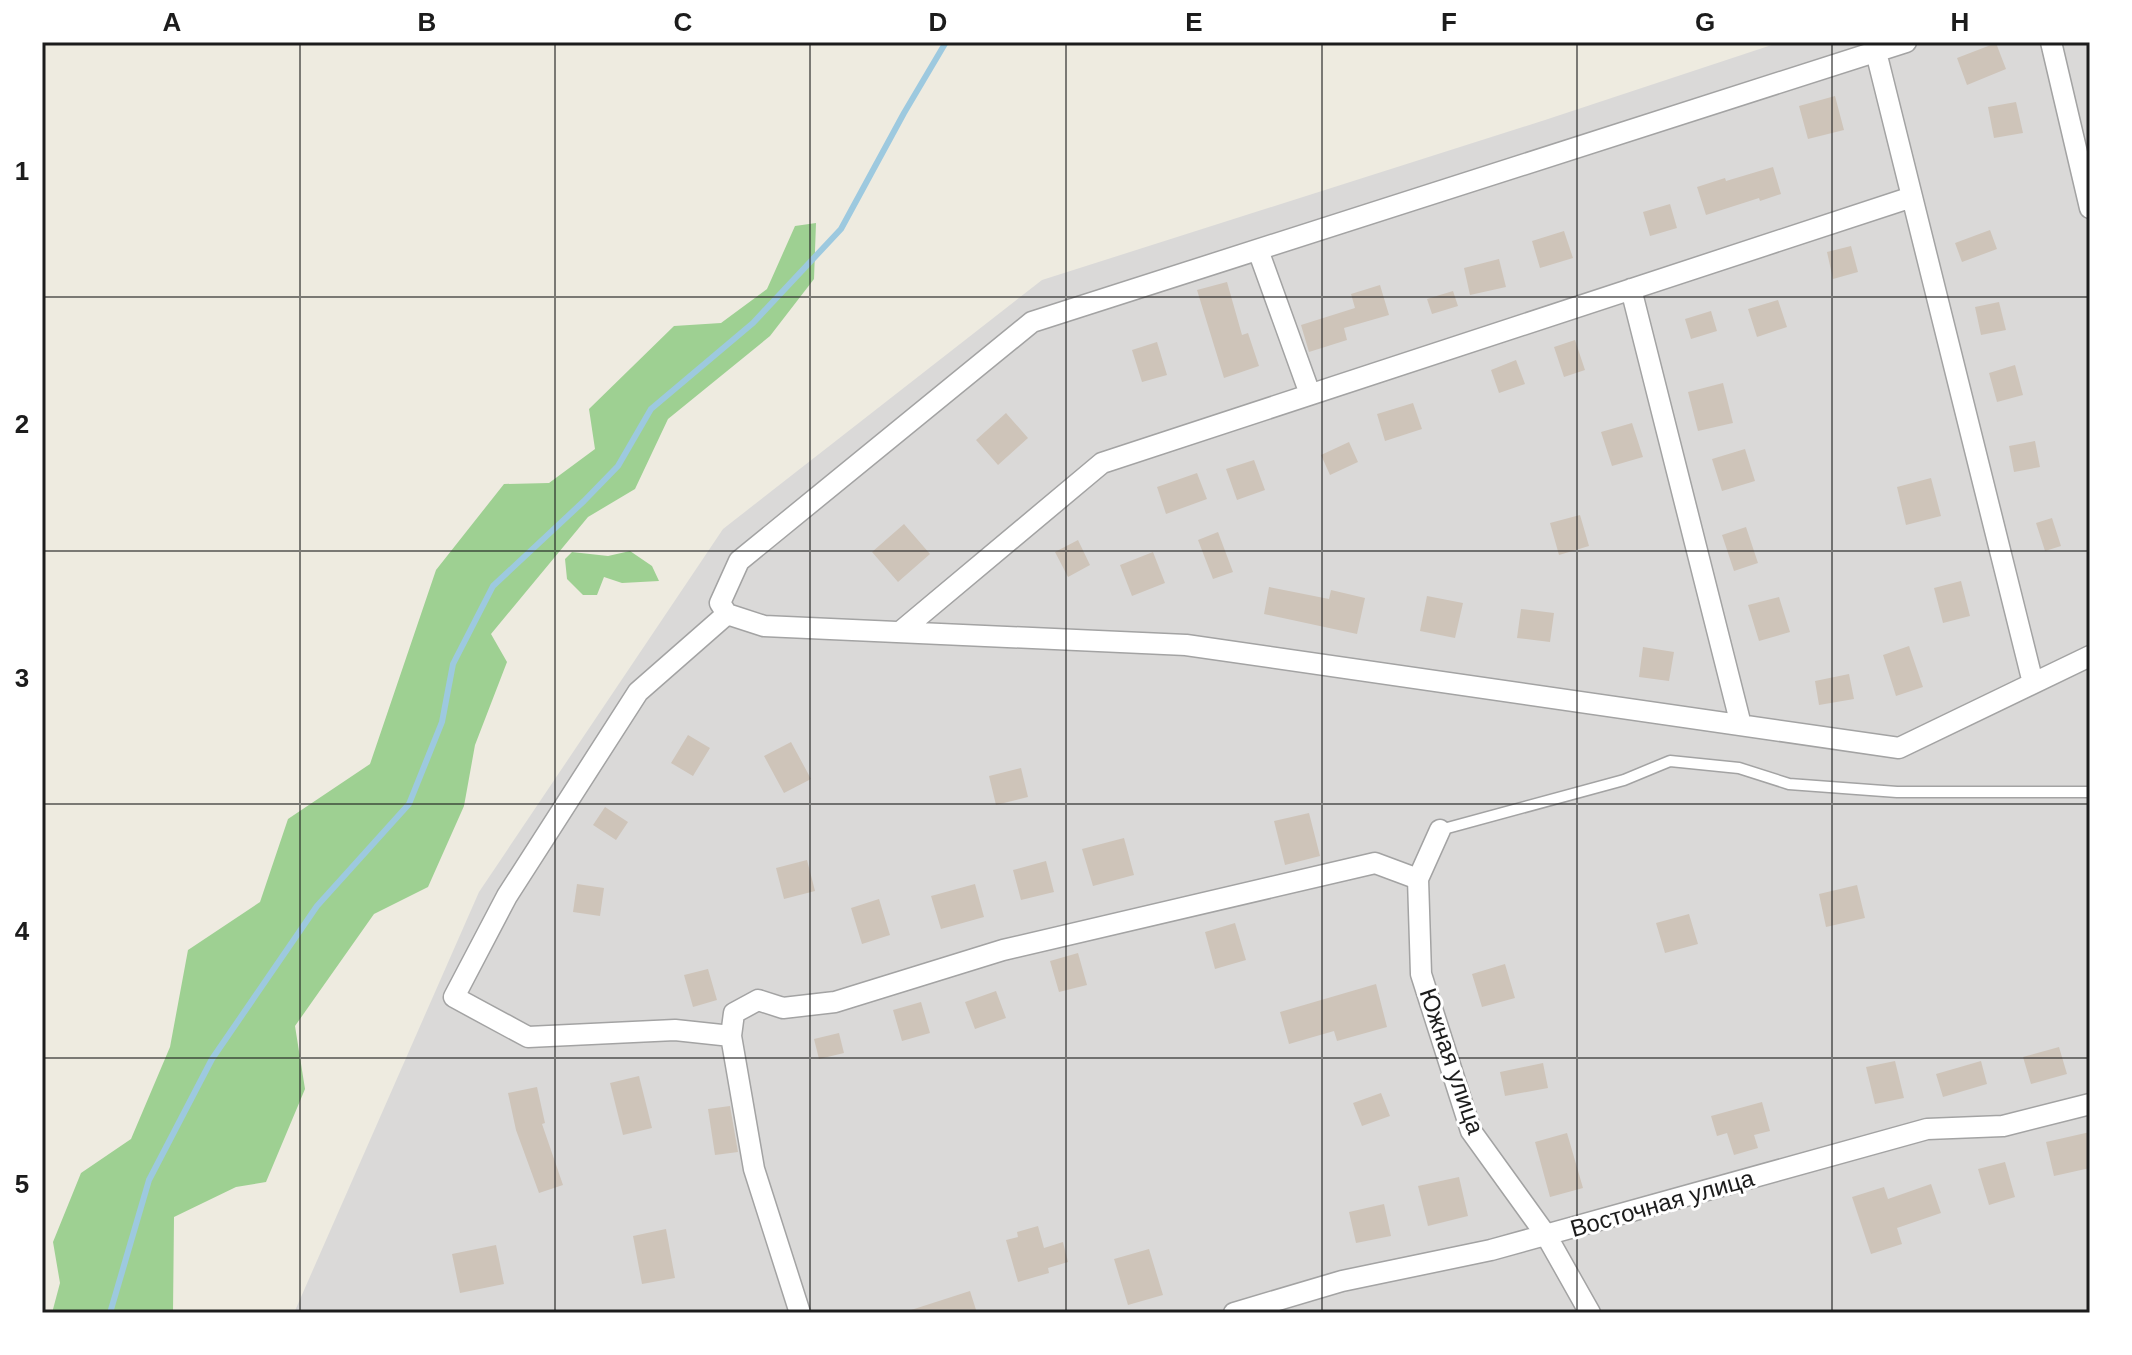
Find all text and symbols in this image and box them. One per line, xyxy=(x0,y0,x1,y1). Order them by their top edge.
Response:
text: A xyxy=(163,7,182,37)
text: B xyxy=(418,7,436,37)
text: C xyxy=(674,7,693,37)
text: D xyxy=(929,7,947,37)
text: E xyxy=(1185,7,1203,37)
text: F xyxy=(1441,7,1457,37)
text: G xyxy=(1695,7,1715,37)
text: H xyxy=(1951,7,1969,37)
text: 1 xyxy=(15,156,29,186)
text: 2 xyxy=(15,409,29,439)
text: 3 xyxy=(15,663,29,693)
text: 4 xyxy=(15,916,30,946)
street label: Южная улица xyxy=(1414,984,1490,1138)
street label: Восточная улица xyxy=(1567,1164,1757,1242)
text: 5 xyxy=(15,1169,29,1199)

